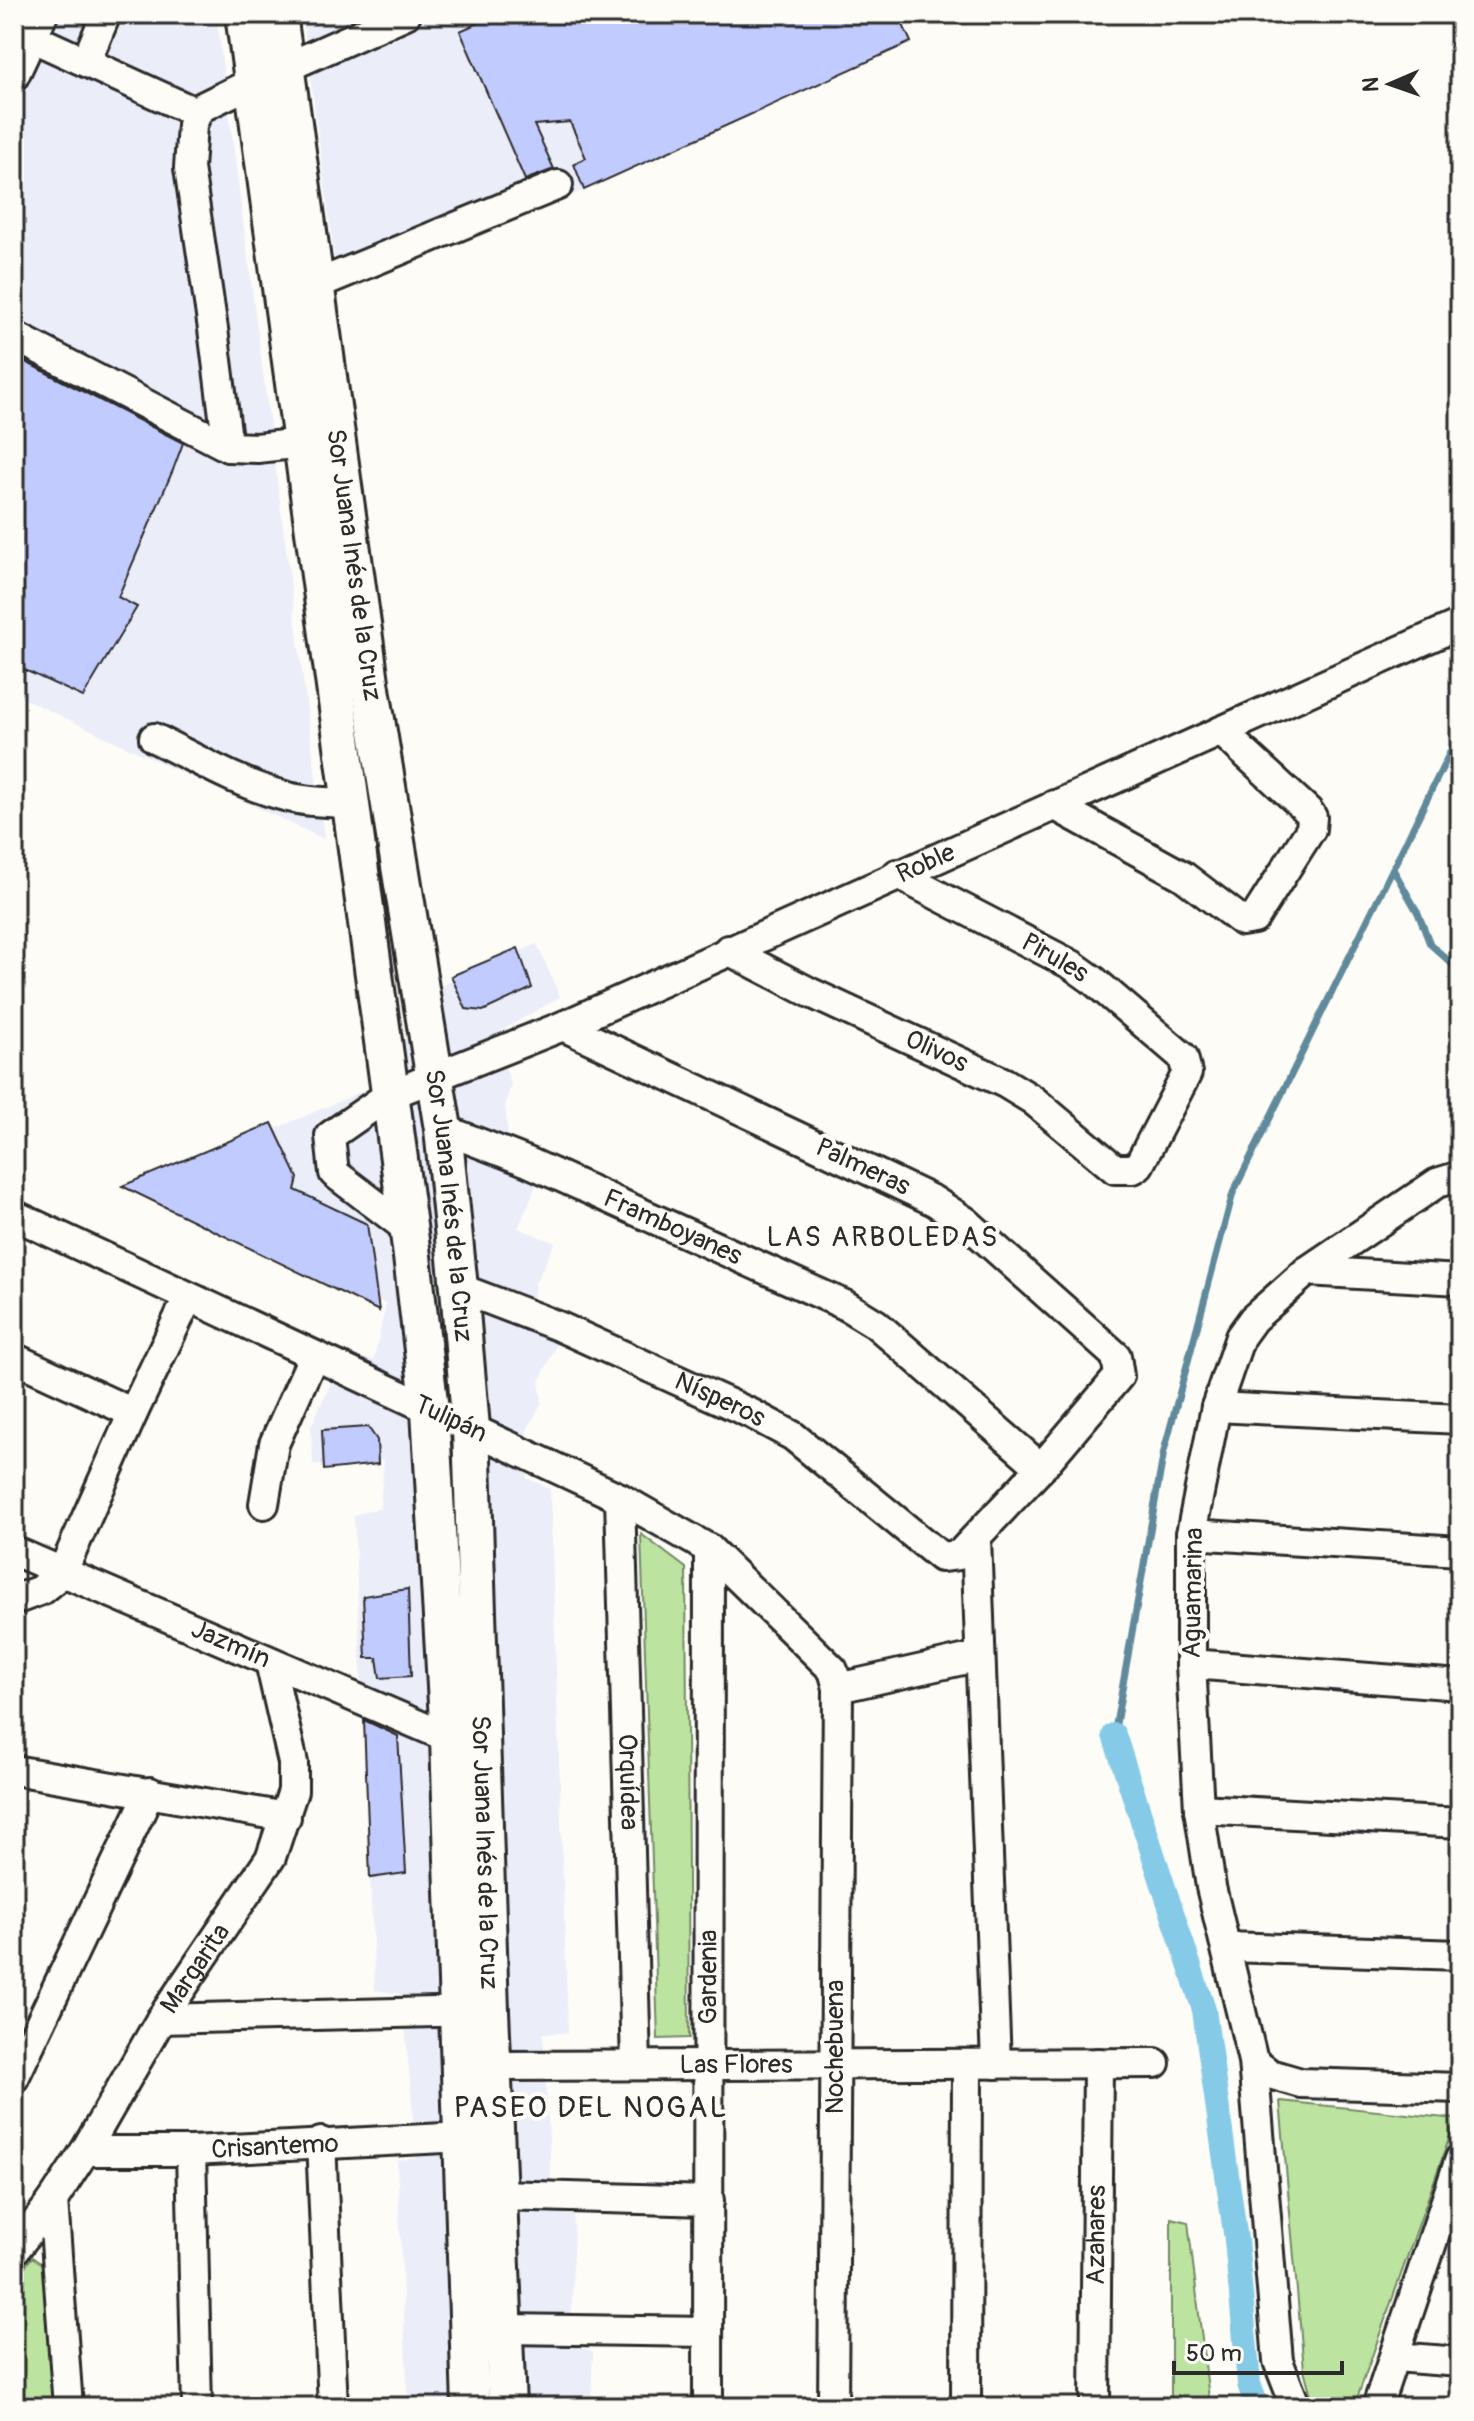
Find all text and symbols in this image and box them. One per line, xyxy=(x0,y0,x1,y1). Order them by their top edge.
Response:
north arrow xyxy=(1350,44,1430,124)
text: N xyxy=(1357,77,1385,93)
street label: Sor Juana Inés de la Cruz xyxy=(319,427,389,703)
street label: Roble xyxy=(891,836,960,890)
street label: Pirules xyxy=(1016,926,1094,990)
street label: Olivos xyxy=(900,1023,973,1080)
street label: Sor Juana Inés de la Cruz xyxy=(417,1067,480,1343)
street label: Palmeras xyxy=(811,1131,916,1203)
street label: Framboyanes xyxy=(599,1182,747,1273)
district label: LAS ARBOLEDAS xyxy=(767,1220,999,1255)
street label: Nísperos xyxy=(670,1365,771,1434)
street label: Tulipán xyxy=(409,1388,492,1450)
street label: Aguamarina xyxy=(1176,1527,1210,1659)
street label: Jazmín xyxy=(186,1613,275,1675)
street label: Sor Juana Inés de la Cruz xyxy=(464,1715,505,1990)
street label: Orquídea xyxy=(611,1733,645,1830)
street label: Margarita xyxy=(153,1917,237,2020)
street label: Gardenia xyxy=(692,1930,725,2024)
street label: Nochebuena xyxy=(819,1980,851,2114)
street label: Las Flores xyxy=(679,2049,793,2081)
district label: PASEO DEL NOGAL xyxy=(454,2089,728,2126)
street label: Crisantemo xyxy=(210,2127,339,2166)
street label: Azahares xyxy=(1080,2185,1113,2285)
scale bar xyxy=(1174,2325,1342,2375)
text: 50 m xyxy=(1186,2339,1242,2368)

